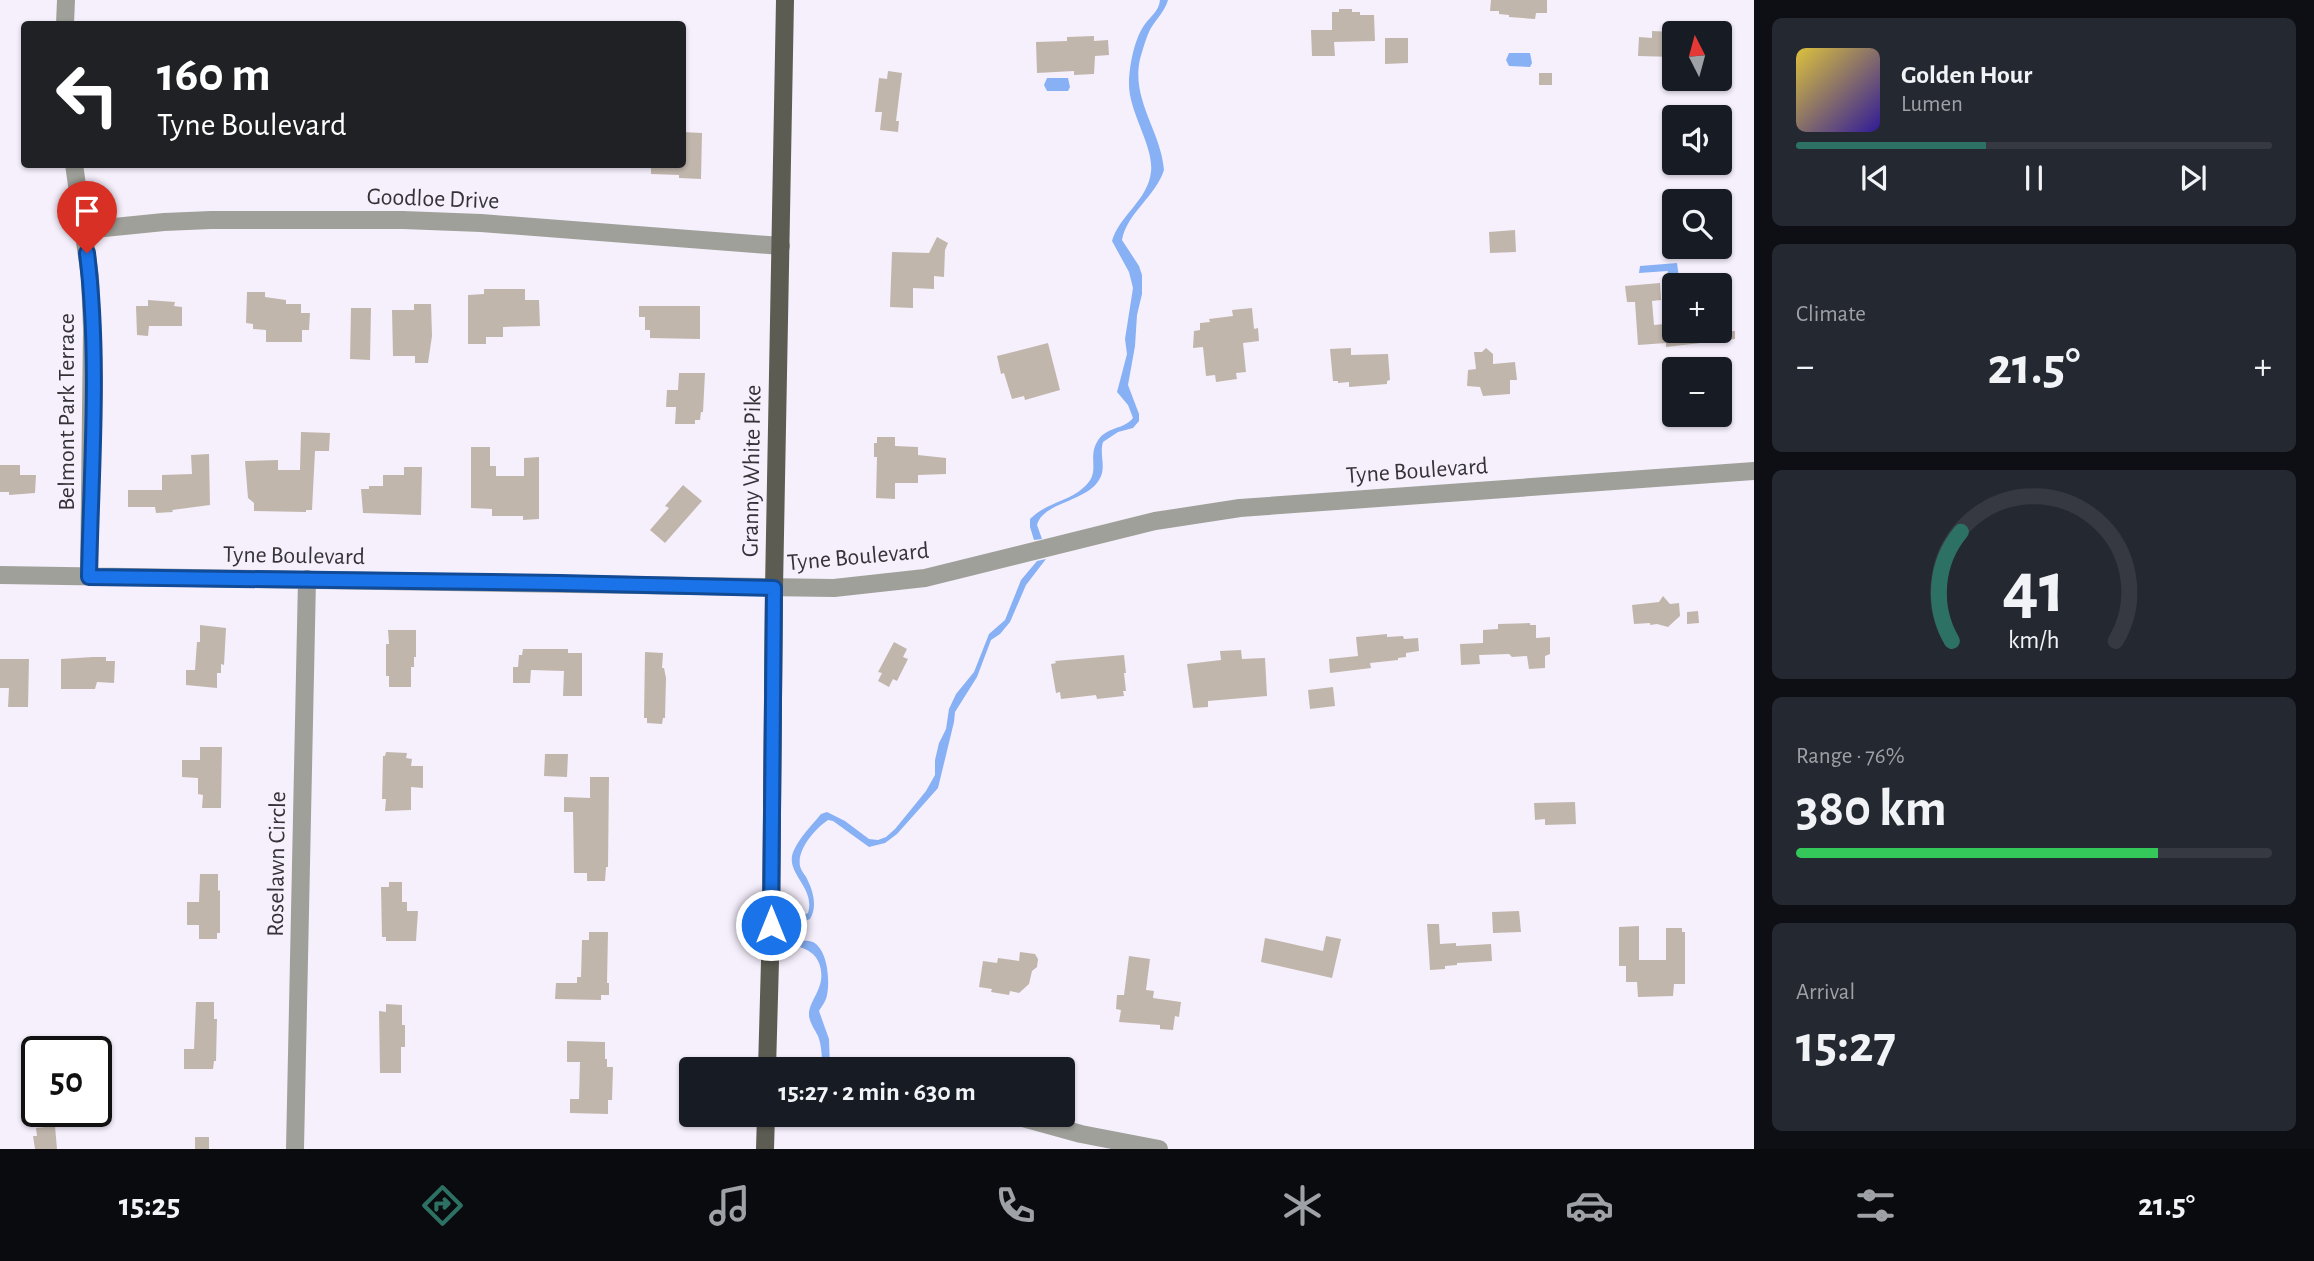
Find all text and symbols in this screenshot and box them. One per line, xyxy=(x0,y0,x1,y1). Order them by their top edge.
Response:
north arrow xyxy=(1662,21,1732,91)
map controls xyxy=(1662,21,1732,427)
icon: left xyxy=(42,49,133,140)
text: 160 m xyxy=(157,51,271,100)
text: Golden Hour xyxy=(1901,62,2032,88)
text: Lumen xyxy=(1901,93,1963,116)
button: sound xyxy=(1662,105,1732,175)
text: Tyne Boulevard xyxy=(157,109,347,141)
icon: previous xyxy=(1856,159,1894,197)
icon: pause xyxy=(2015,159,2053,197)
icon: next xyxy=(2174,159,2212,197)
pin xyxy=(57,181,117,253)
street label: Goodloe Drive xyxy=(366,185,500,213)
button: search xyxy=(1662,189,1732,259)
icon: arrive xyxy=(68,192,106,230)
button: + xyxy=(1662,273,1732,343)
text: Climate xyxy=(1796,303,1866,326)
street label: Belmont Park Terrace xyxy=(55,313,79,511)
text: 21.5° xyxy=(1988,341,2080,393)
text: − xyxy=(1796,348,1814,386)
text: + xyxy=(2254,348,2272,386)
button: − xyxy=(1662,357,1732,427)
street label: Granny White Pike xyxy=(738,385,766,557)
street label: Tyne Boulevard xyxy=(1345,454,1489,488)
street label: Tyne Boulevard xyxy=(786,539,930,575)
street label: Tyne Boulevard xyxy=(223,543,365,569)
text: 41 xyxy=(2003,553,2065,626)
text: km/h xyxy=(2008,627,2060,652)
text: Range · 76% xyxy=(1796,745,1905,768)
text: 380 km xyxy=(1796,783,1947,835)
street label: Roselawn Circle xyxy=(264,791,290,937)
position arrow xyxy=(734,888,808,962)
text: Arrival xyxy=(1796,981,1855,1004)
text: 15:27 xyxy=(1796,1019,1896,1071)
speed limit sign: 50 xyxy=(21,1036,112,1127)
text: 15:27 · 2 min · 630 m xyxy=(778,1079,976,1105)
icon: directions xyxy=(418,1181,467,1230)
icon: music xyxy=(705,1181,754,1230)
icon: phone xyxy=(991,1181,1040,1230)
icon: climate xyxy=(1278,1181,1327,1230)
icon: car xyxy=(1565,1181,1614,1230)
icon: filters xyxy=(1851,1181,1900,1230)
text: 15:25 xyxy=(119,1189,180,1221)
text: 21.5° xyxy=(2138,1189,2195,1221)

